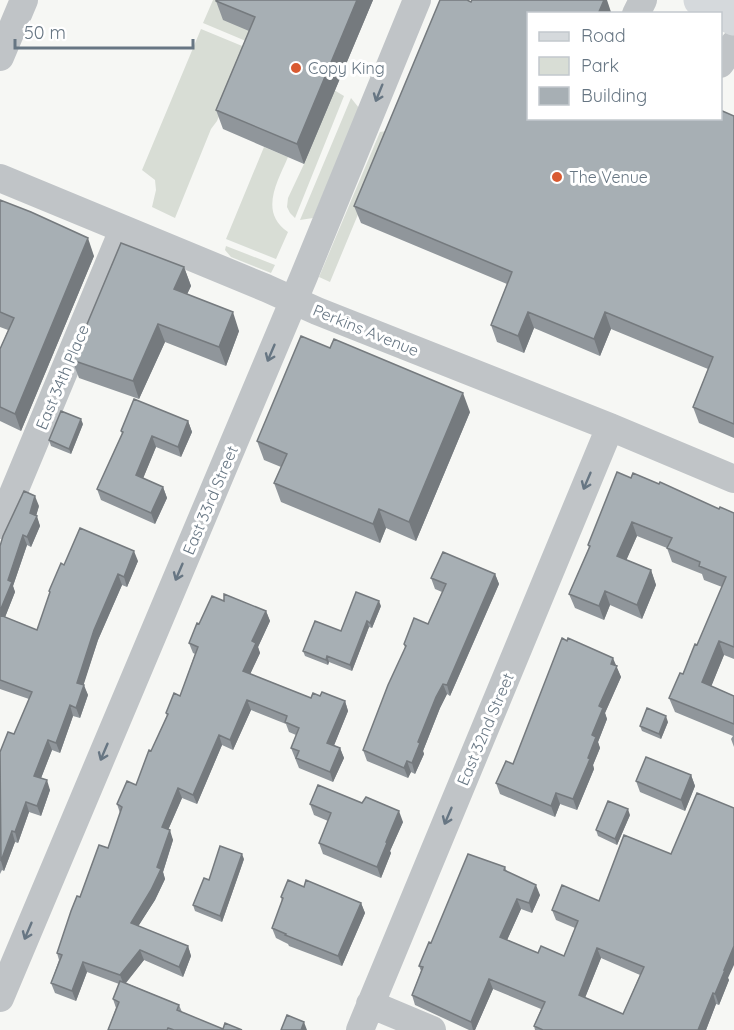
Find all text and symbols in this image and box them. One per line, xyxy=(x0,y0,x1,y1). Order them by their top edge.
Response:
scale bar xyxy=(15,12,194,50)
legend xyxy=(527,12,722,120)
text: 50 m xyxy=(24,21,66,44)
text: Road xyxy=(581,24,626,47)
text: Park xyxy=(581,54,619,77)
place label: Copy King xyxy=(308,58,385,78)
marker: Copy King xyxy=(289,61,303,75)
one-way arrow xyxy=(373,83,384,102)
text: Building xyxy=(581,84,647,107)
place label: The Venue xyxy=(569,167,648,187)
marker: The Venue xyxy=(550,170,564,184)
street label: Perkins Avenue xyxy=(310,300,422,360)
street label: East 34th Place xyxy=(31,322,93,432)
one-way arrow xyxy=(265,344,276,362)
street label: East 33rd Street xyxy=(178,442,242,558)
one-way arrow xyxy=(581,471,592,490)
one-way arrow xyxy=(173,562,184,581)
street label: East 32nd Street xyxy=(452,670,518,788)
one-way arrow xyxy=(97,742,109,760)
one-way arrow xyxy=(442,807,453,825)
one-way arrow xyxy=(22,922,33,940)

